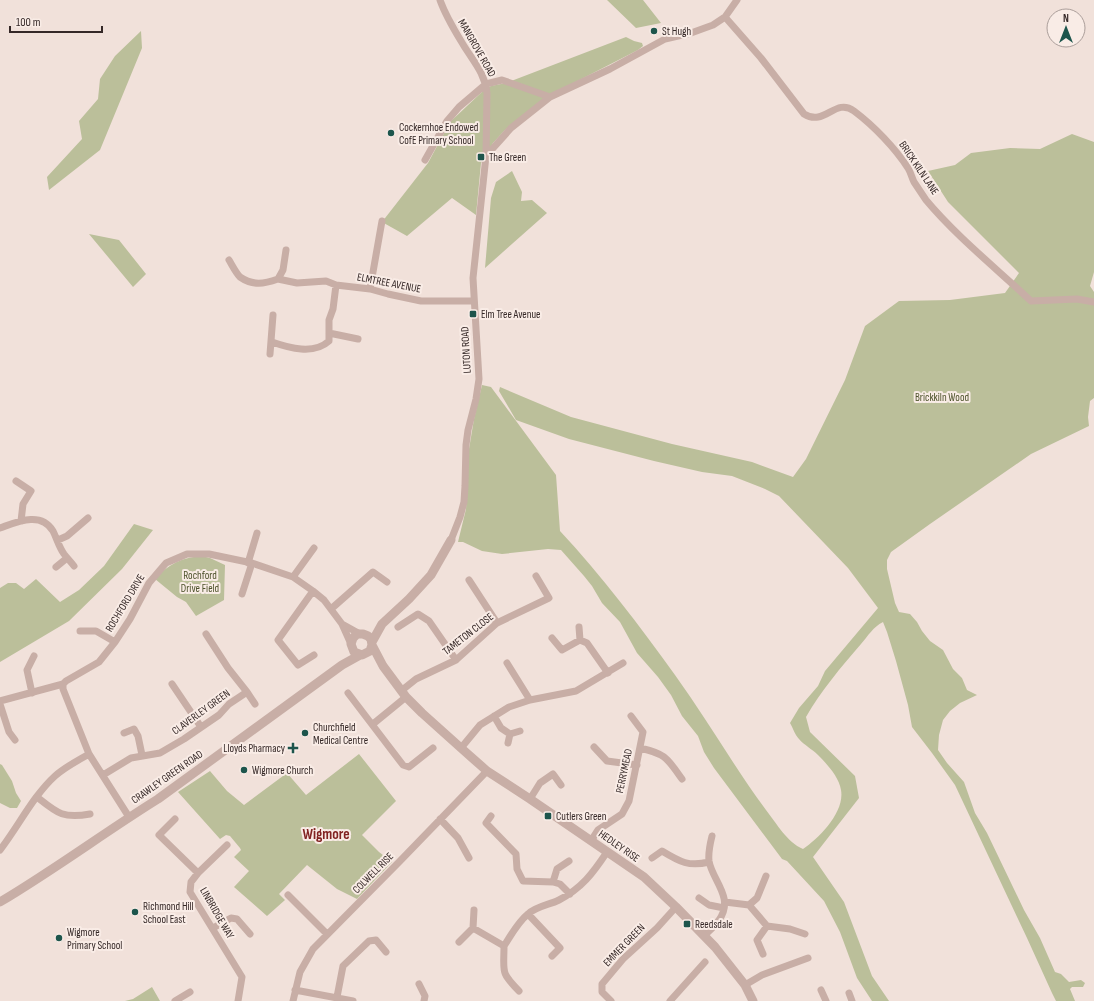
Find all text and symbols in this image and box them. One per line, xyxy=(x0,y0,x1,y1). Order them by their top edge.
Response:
scale bar xyxy=(10,8,102,34)
north arrow xyxy=(1046,8,1086,48)
text: N xyxy=(1063,12,1069,25)
text: 100 m xyxy=(16,15,41,30)
street label: MANGROVE ROAD xyxy=(455,17,499,79)
place label: St Hugh xyxy=(662,25,691,38)
marker: St Hugh xyxy=(649,26,659,36)
place label: Cockernhoe Endowed CofE Primary School xyxy=(399,121,479,147)
marker: Cockernhoe Endowed CofE Primary School xyxy=(386,128,396,138)
street label: BRICK KILN LANE xyxy=(896,139,942,197)
place label: The Green xyxy=(489,151,527,164)
marker: The Green xyxy=(476,152,486,162)
street label: ELMTREE AVENUE xyxy=(356,270,422,296)
place label: Elm Tree Avenue xyxy=(481,308,541,321)
marker: Elm Tree Avenue xyxy=(468,309,478,319)
street label: LUTON ROAD xyxy=(458,326,474,374)
park label: Brickkiln Wood xyxy=(915,391,969,404)
park label: Rochford Drive Field xyxy=(181,569,220,595)
street label: ROCHFORD DRIVE xyxy=(103,572,147,634)
street label: TAMETON CLOSE xyxy=(440,610,496,658)
street label: CLAVERLEY GREEN xyxy=(169,687,233,737)
place label: Churchfield Medical Centre xyxy=(313,721,368,747)
marker: Churchfield Medical Centre xyxy=(300,728,310,738)
place label: Lloyds Pharmacy xyxy=(223,742,286,755)
marker: Lloyds Pharmacy xyxy=(288,743,298,753)
street label: CRAWLEY GREEN ROAD xyxy=(129,747,205,807)
street label: PERRYMEAD xyxy=(613,748,635,794)
place label: Wigmore Church xyxy=(252,764,313,777)
marker: Wigmore Church xyxy=(239,765,249,775)
place label: Cutlers Green xyxy=(556,810,607,823)
marker: Cutlers Green xyxy=(543,811,553,821)
district label: Wigmore xyxy=(302,825,350,844)
street label: HEDLEY RISE xyxy=(596,827,642,865)
street label: COLWELL RISE xyxy=(350,850,396,896)
street label: LINBRIDGE WAY xyxy=(197,885,237,941)
place label: Richmond Hill School East xyxy=(143,900,194,926)
marker: Richmond Hill School East xyxy=(130,907,140,917)
place label: Reedsdale xyxy=(695,918,733,931)
marker: Reedsdale xyxy=(682,919,692,929)
street label: EMMER GREEN xyxy=(600,921,648,969)
place label: Wigmore Primary School xyxy=(67,926,122,952)
marker: Wigmore Primary School xyxy=(54,933,64,943)

